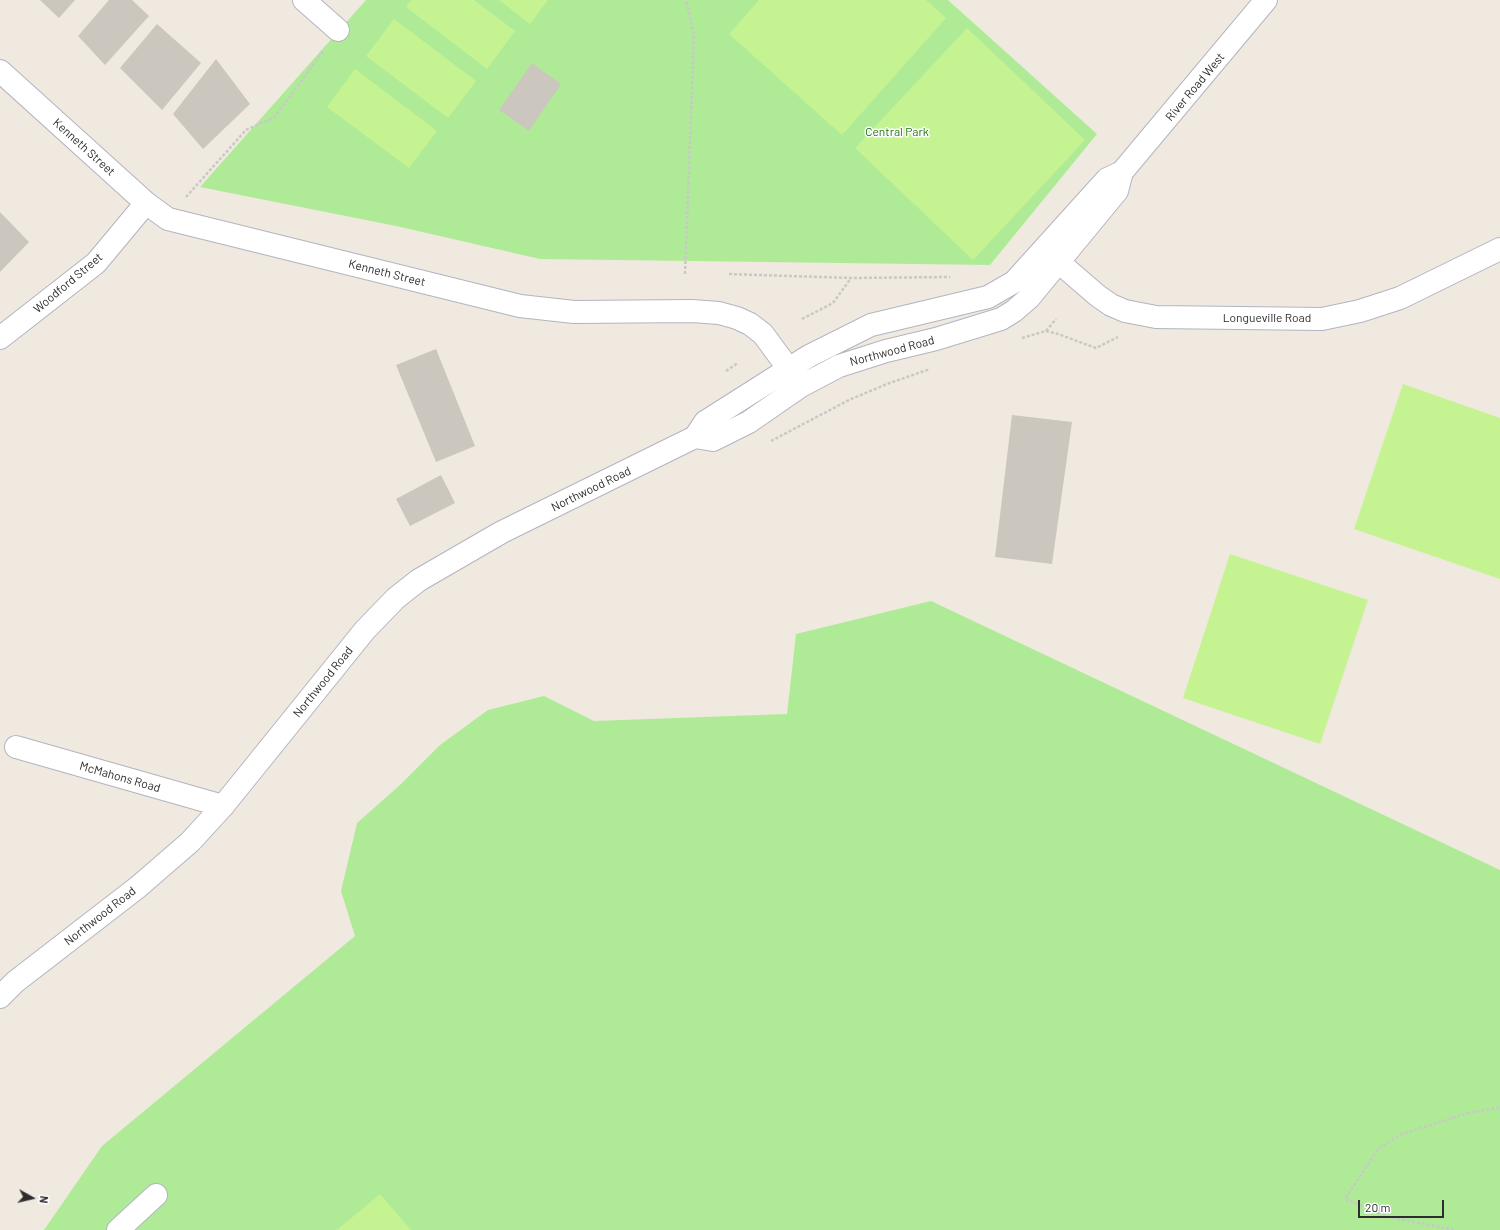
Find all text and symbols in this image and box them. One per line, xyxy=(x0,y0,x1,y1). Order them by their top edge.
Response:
street label: River Road West xyxy=(1162,50,1228,124)
street label: Kenneth Street xyxy=(50,115,118,179)
park label: Central Park xyxy=(865,125,929,139)
street label: Woodford Street xyxy=(30,250,106,316)
street label: Kenneth Street xyxy=(347,256,427,290)
street label: Longueville Road xyxy=(1223,311,1311,325)
street label: Northwood Road xyxy=(848,333,936,369)
street label: Northwood Road xyxy=(549,463,633,515)
street label: Northwood Road xyxy=(290,644,356,720)
street label: McMahons Road xyxy=(78,759,162,795)
street label: Northwood Road xyxy=(61,884,139,948)
north arrow xyxy=(12,1178,52,1218)
scale bar xyxy=(1360,1192,1446,1218)
text: N xyxy=(37,1195,51,1204)
text: 20 m xyxy=(1365,1200,1391,1214)

